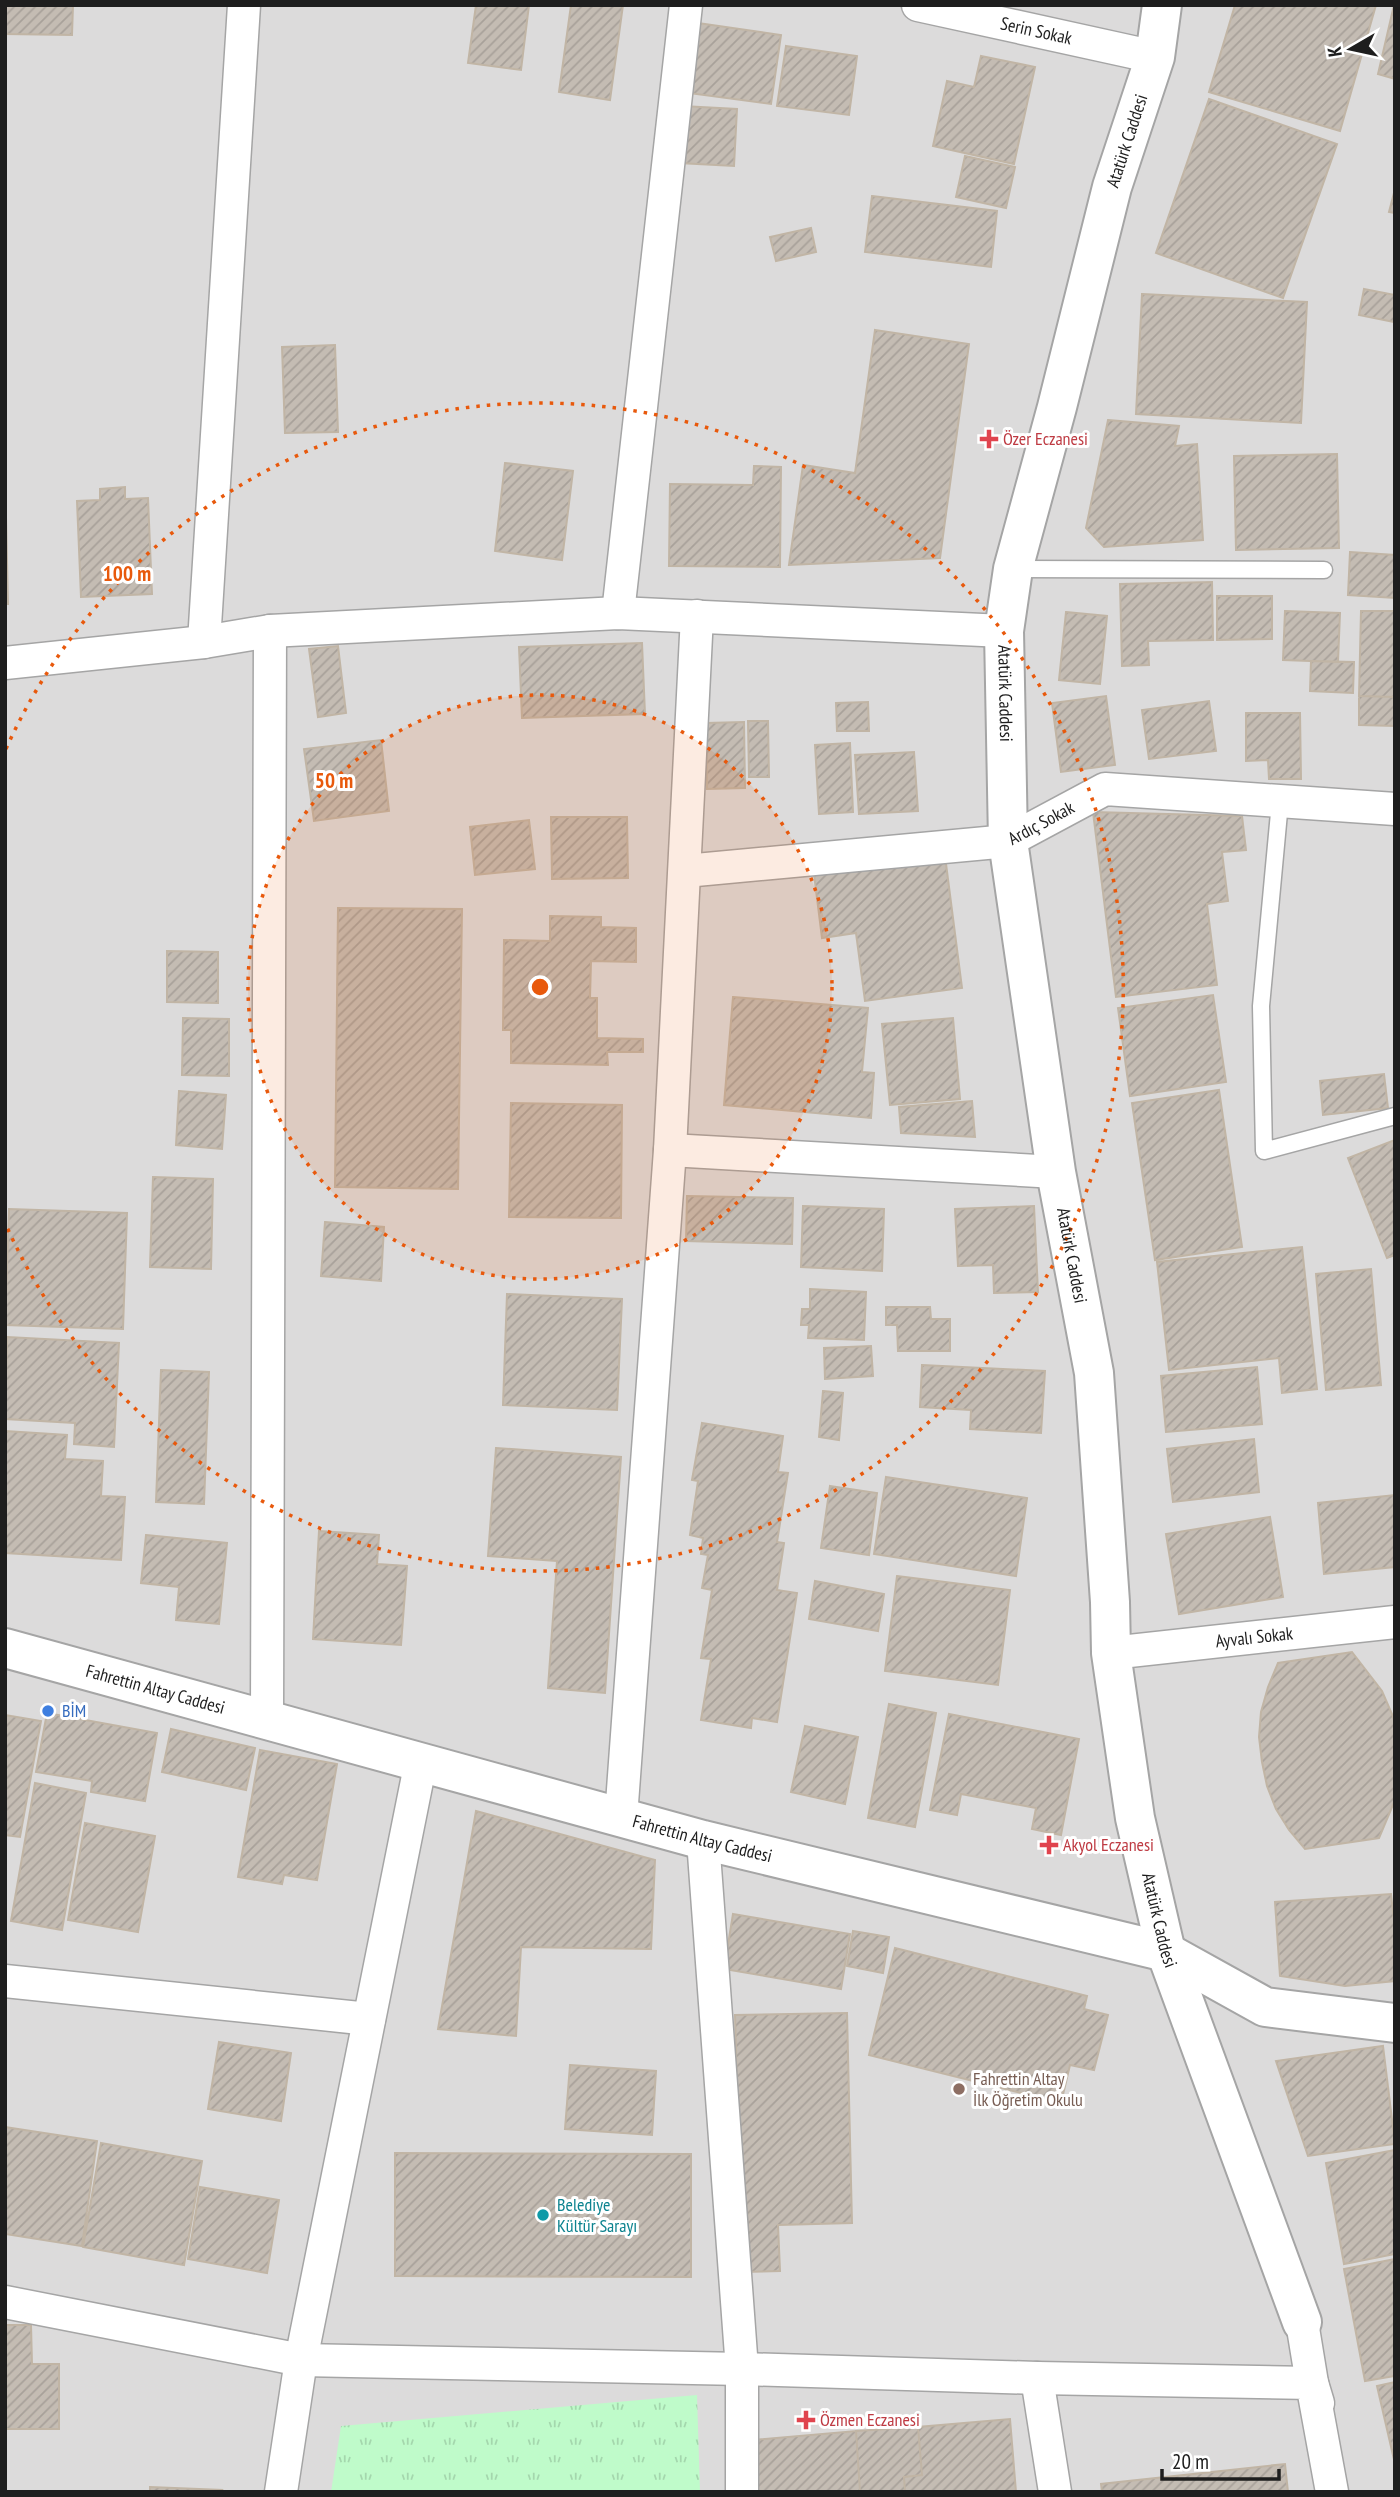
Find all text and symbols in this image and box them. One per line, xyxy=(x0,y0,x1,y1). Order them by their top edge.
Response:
street label: Serin Sokak xyxy=(998,11,1074,49)
north arrow xyxy=(1316,14,1386,84)
text: K xyxy=(1322,45,1347,58)
street label: Atatürk Caddesi xyxy=(1101,91,1152,190)
place label: Özer Eczanesi xyxy=(1003,427,1088,450)
marker: Özer Eczanesi xyxy=(981,431,997,447)
text: 100 m xyxy=(103,560,151,587)
street label: Atatürk Caddesi xyxy=(993,645,1018,742)
text: 50 m xyxy=(315,767,353,794)
street label: Ardıç Sokak xyxy=(1004,796,1078,850)
centre of rings xyxy=(528,975,552,999)
street label: Atatürk Caddesi xyxy=(1052,1206,1093,1305)
street label: Ayvalı Sokak xyxy=(1214,1621,1294,1653)
street label: Fahrettin Altay Caddesi xyxy=(83,1659,228,1719)
place label: BİM xyxy=(62,1699,86,1722)
marker: BİM xyxy=(40,1703,56,1719)
street label: Fahrettin Altay Caddesi xyxy=(630,1809,775,1867)
place label: Akyol Eczanesi xyxy=(1063,1833,1154,1856)
marker: Akyol Eczanesi xyxy=(1041,1837,1057,1853)
street label: Atatürk Caddesi xyxy=(1137,1870,1183,1971)
place label: Fahrettin Altay İlk Öğretim Okulu xyxy=(973,2067,1083,2111)
marker: Fahrettin Altay İlk Öğretim Okulu xyxy=(951,2081,967,2097)
place label: Belediye Kültür Sarayı xyxy=(557,2193,637,2237)
marker: Belediye Kültür Sarayı xyxy=(535,2207,551,2223)
place label: Özmen Eczanesi xyxy=(820,2408,920,2431)
marker: Özmen Eczanesi xyxy=(798,2412,814,2428)
scale bar xyxy=(1162,2438,1279,2482)
text: 20 m xyxy=(1172,2448,1209,2475)

